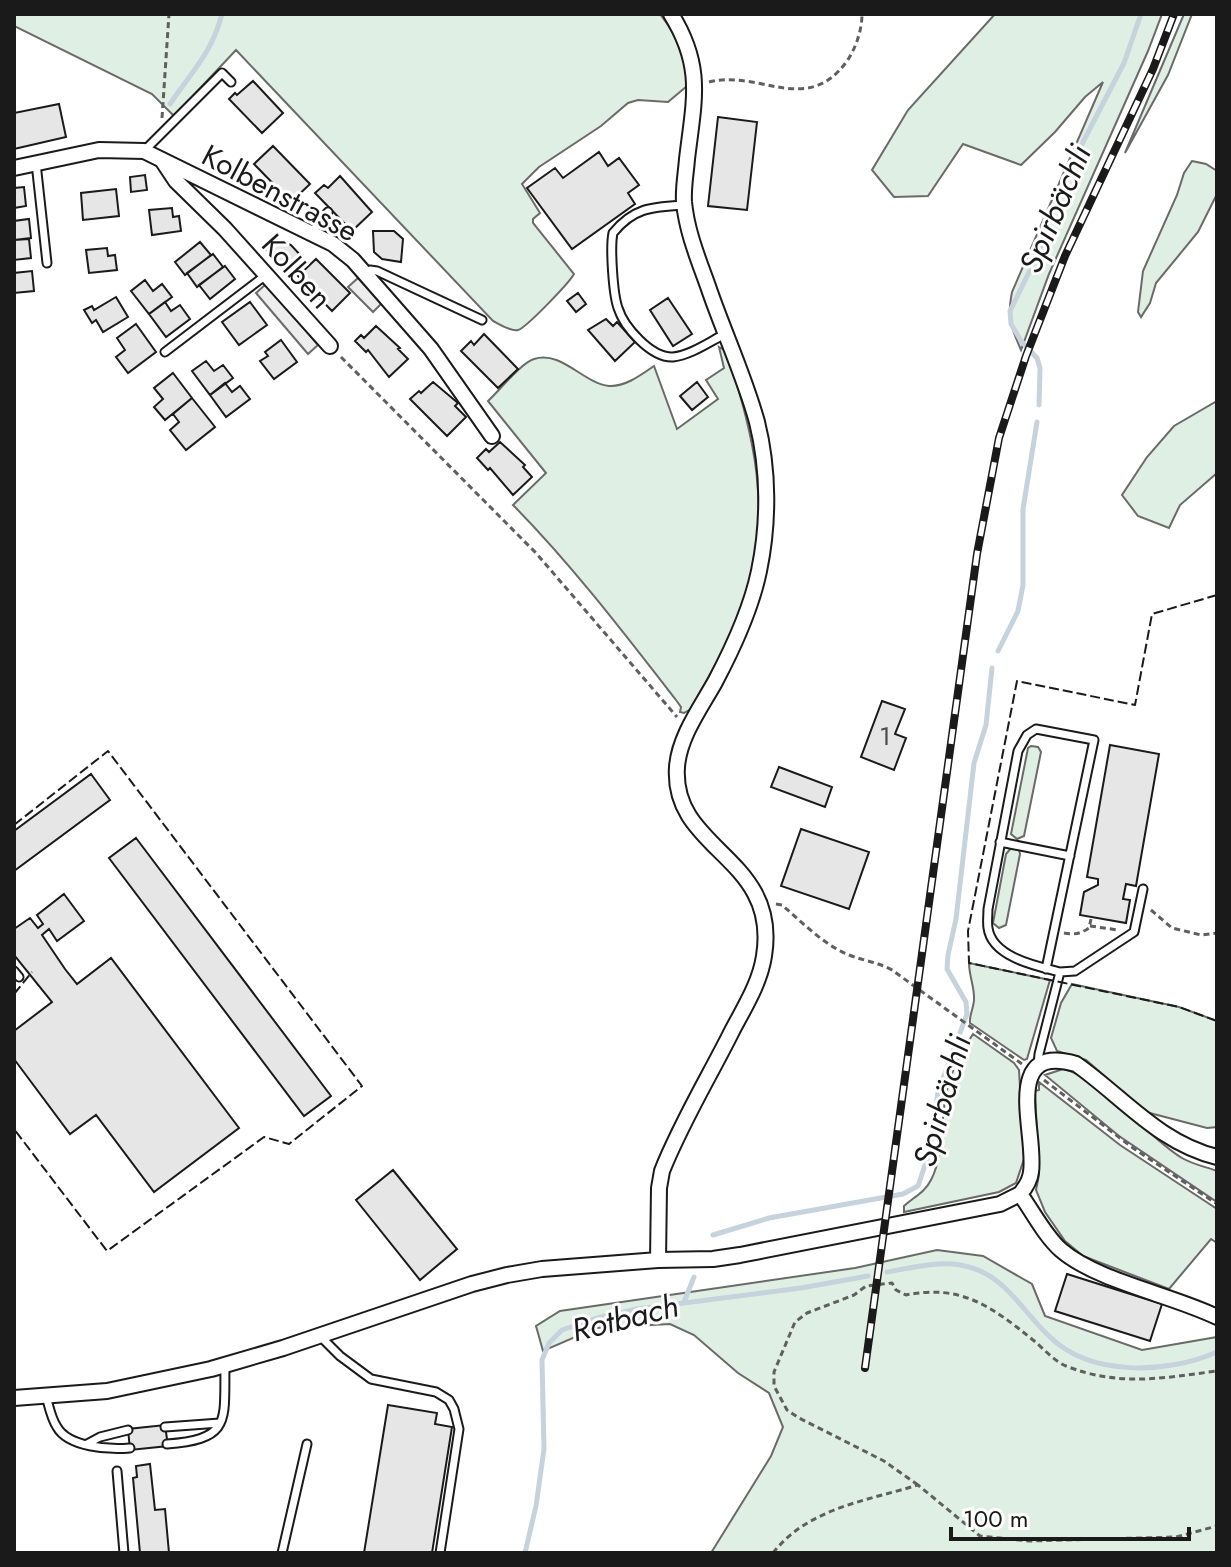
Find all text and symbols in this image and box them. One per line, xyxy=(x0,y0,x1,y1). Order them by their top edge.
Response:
street label: Kolbenstrasse xyxy=(194,134,366,252)
water label: Spirbächli xyxy=(1007,137,1103,280)
street label: Kolben xyxy=(252,224,342,318)
house number: 1 xyxy=(879,717,891,755)
water label: Spirbächli xyxy=(901,1029,983,1172)
water label: Rotbach xyxy=(567,1283,683,1353)
scale bar xyxy=(951,1491,1189,1541)
text: 100 m xyxy=(963,1501,1029,1536)

